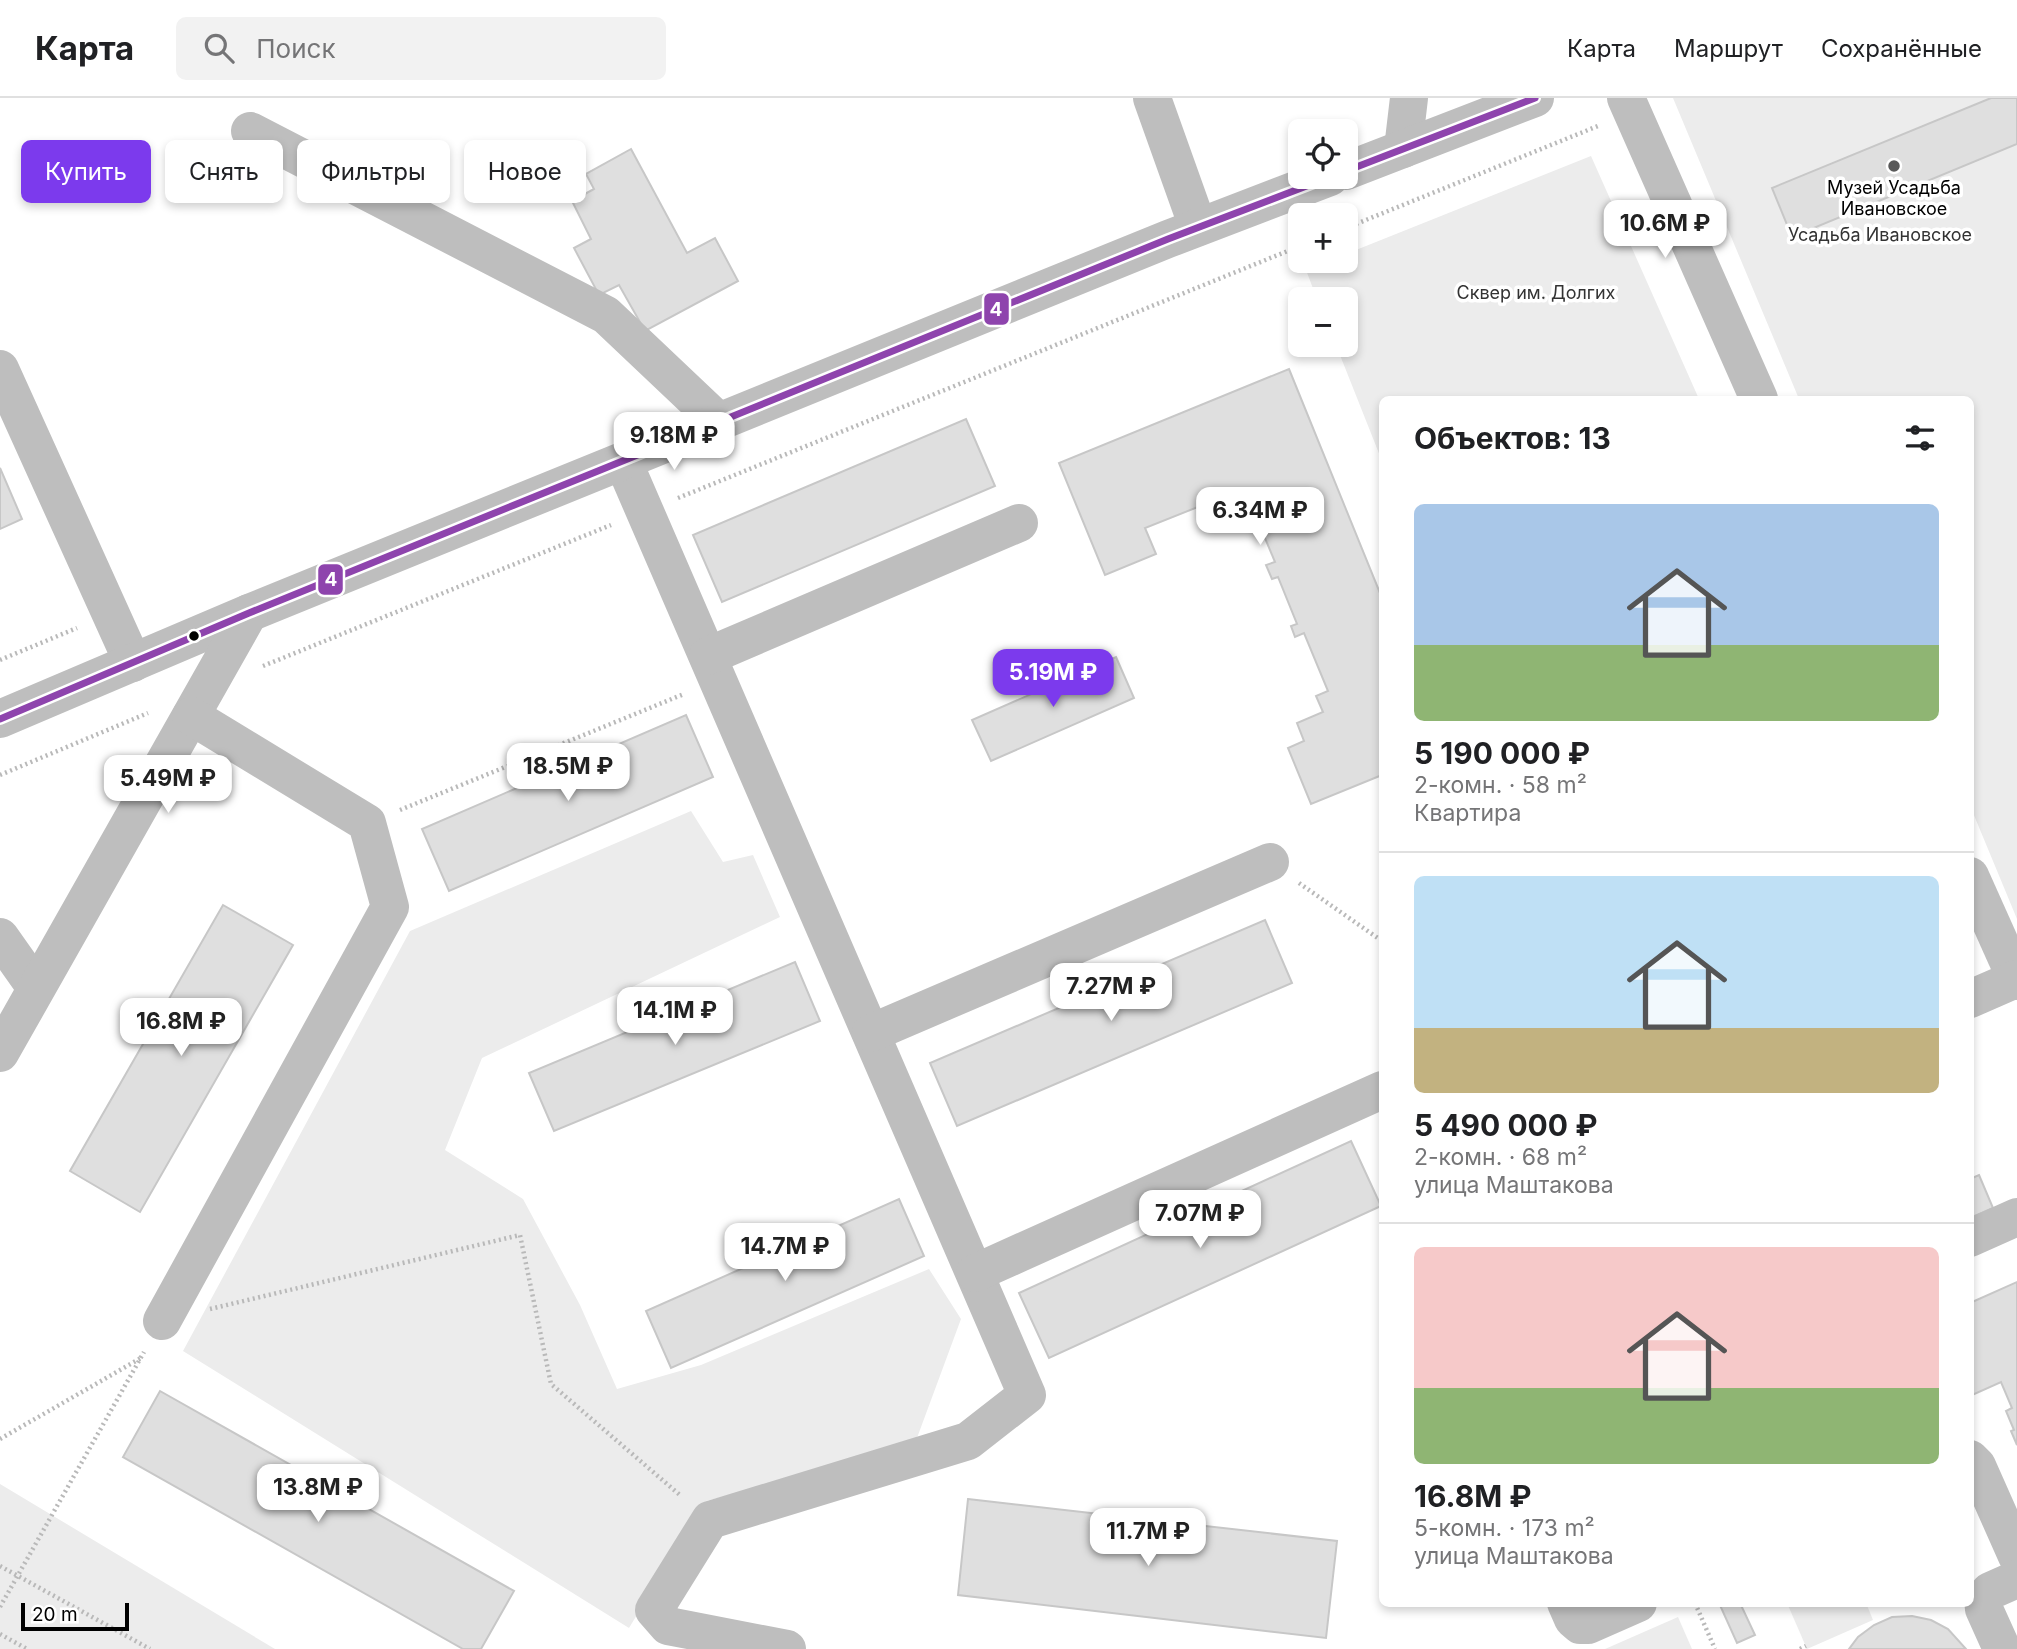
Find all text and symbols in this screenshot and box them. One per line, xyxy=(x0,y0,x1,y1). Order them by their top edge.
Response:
search box xyxy=(176,17,666,80)
text: Карта xyxy=(35,28,134,68)
icon: search xyxy=(200,29,238,67)
text: Поиск xyxy=(256,33,335,64)
text: Карта xyxy=(1567,34,1636,63)
text: Маршрут xyxy=(1674,34,1783,63)
text: Сохранённые xyxy=(1821,34,1982,63)
map controls xyxy=(1288,119,1358,357)
button: locate xyxy=(1288,119,1358,189)
chip: Купить xyxy=(21,140,151,203)
chip: Снять xyxy=(165,140,283,203)
chip: Фильтры xyxy=(297,140,450,203)
chip: Новое xyxy=(464,140,586,203)
marker: Музей Усадьба Ивановское xyxy=(1886,158,1902,174)
place label: Музей Усадьба Ивановское xyxy=(1827,177,1961,219)
pin: 10.6M ₽ xyxy=(1600,200,1730,260)
button: + xyxy=(1288,203,1358,273)
text: 10.6M ₽ xyxy=(1620,209,1710,237)
park label: Усадьба Ивановское xyxy=(1788,224,1972,245)
park label: Сквер им. Долгих xyxy=(1457,282,1616,303)
button: − xyxy=(1288,287,1358,357)
line badge: 4 xyxy=(983,292,1010,326)
text: 4 xyxy=(990,298,1002,321)
pin: 9.18M ₽ xyxy=(609,412,739,472)
icon: filters xyxy=(1901,419,1939,457)
text: Объектов: 13 xyxy=(1414,420,1611,456)
text: 9.18M ₽ xyxy=(630,421,718,449)
pin: 6.34M ₽ xyxy=(1195,488,1325,547)
text: 6.34M ₽ xyxy=(1212,496,1308,524)
icon: home xyxy=(1614,550,1740,676)
line badge: 4 xyxy=(317,563,344,596)
text: 4 xyxy=(325,568,337,591)
unlabelled marker xyxy=(187,629,201,643)
pin: 5.19M ₽ xyxy=(988,650,1118,709)
text: 5.19M ₽ xyxy=(1009,658,1097,686)
text: 5 190 000 ₽ xyxy=(1414,735,1590,771)
pin: 18.5M ₽ xyxy=(503,744,633,803)
text: 18.5M ₽ xyxy=(523,752,613,780)
pin: 5.49M ₽ xyxy=(103,756,233,815)
text: 5.49M ₽ xyxy=(120,764,216,792)
text: 2-комн. · 58 m² xyxy=(1414,771,1587,799)
text: Квартира xyxy=(1414,799,1521,827)
icon: home xyxy=(1614,922,1740,1048)
pin: 7.27M ₽ xyxy=(1046,964,1176,1023)
text: 7.27M ₽ xyxy=(1066,972,1156,1000)
pin: 14.1M ₽ xyxy=(610,988,740,1047)
text: 14.1M ₽ xyxy=(633,996,717,1024)
pin: 16.8M ₽ xyxy=(116,998,246,1058)
text: 16.8M ₽ xyxy=(136,1007,226,1035)
text: 5 490 000 ₽ xyxy=(1414,1107,1597,1143)
text: 2-комн. · 68 m² xyxy=(1414,1143,1587,1171)
text: улица Маштакова xyxy=(1414,1171,1614,1199)
pin: 7.07M ₽ xyxy=(1135,1190,1265,1250)
text: 7.07M ₽ xyxy=(1155,1199,1245,1227)
pin: 14.7M ₽ xyxy=(720,1224,850,1283)
text: 14.7M ₽ xyxy=(740,1232,830,1260)
icon: home xyxy=(1614,1293,1740,1419)
pin: 13.8M ₽ xyxy=(253,1464,383,1524)
text: 13.8M ₽ xyxy=(273,1473,363,1501)
text: 16.8M ₽ xyxy=(1414,1478,1532,1514)
pin: 11.7M ₽ xyxy=(1083,1508,1213,1568)
text: 5-комн. · 173 m² xyxy=(1414,1514,1595,1542)
text: 11.7M ₽ xyxy=(1106,1517,1190,1545)
text: улица Маштакова xyxy=(1414,1542,1614,1570)
scale bar xyxy=(21,1600,130,1632)
text: 20 m xyxy=(32,1603,78,1626)

